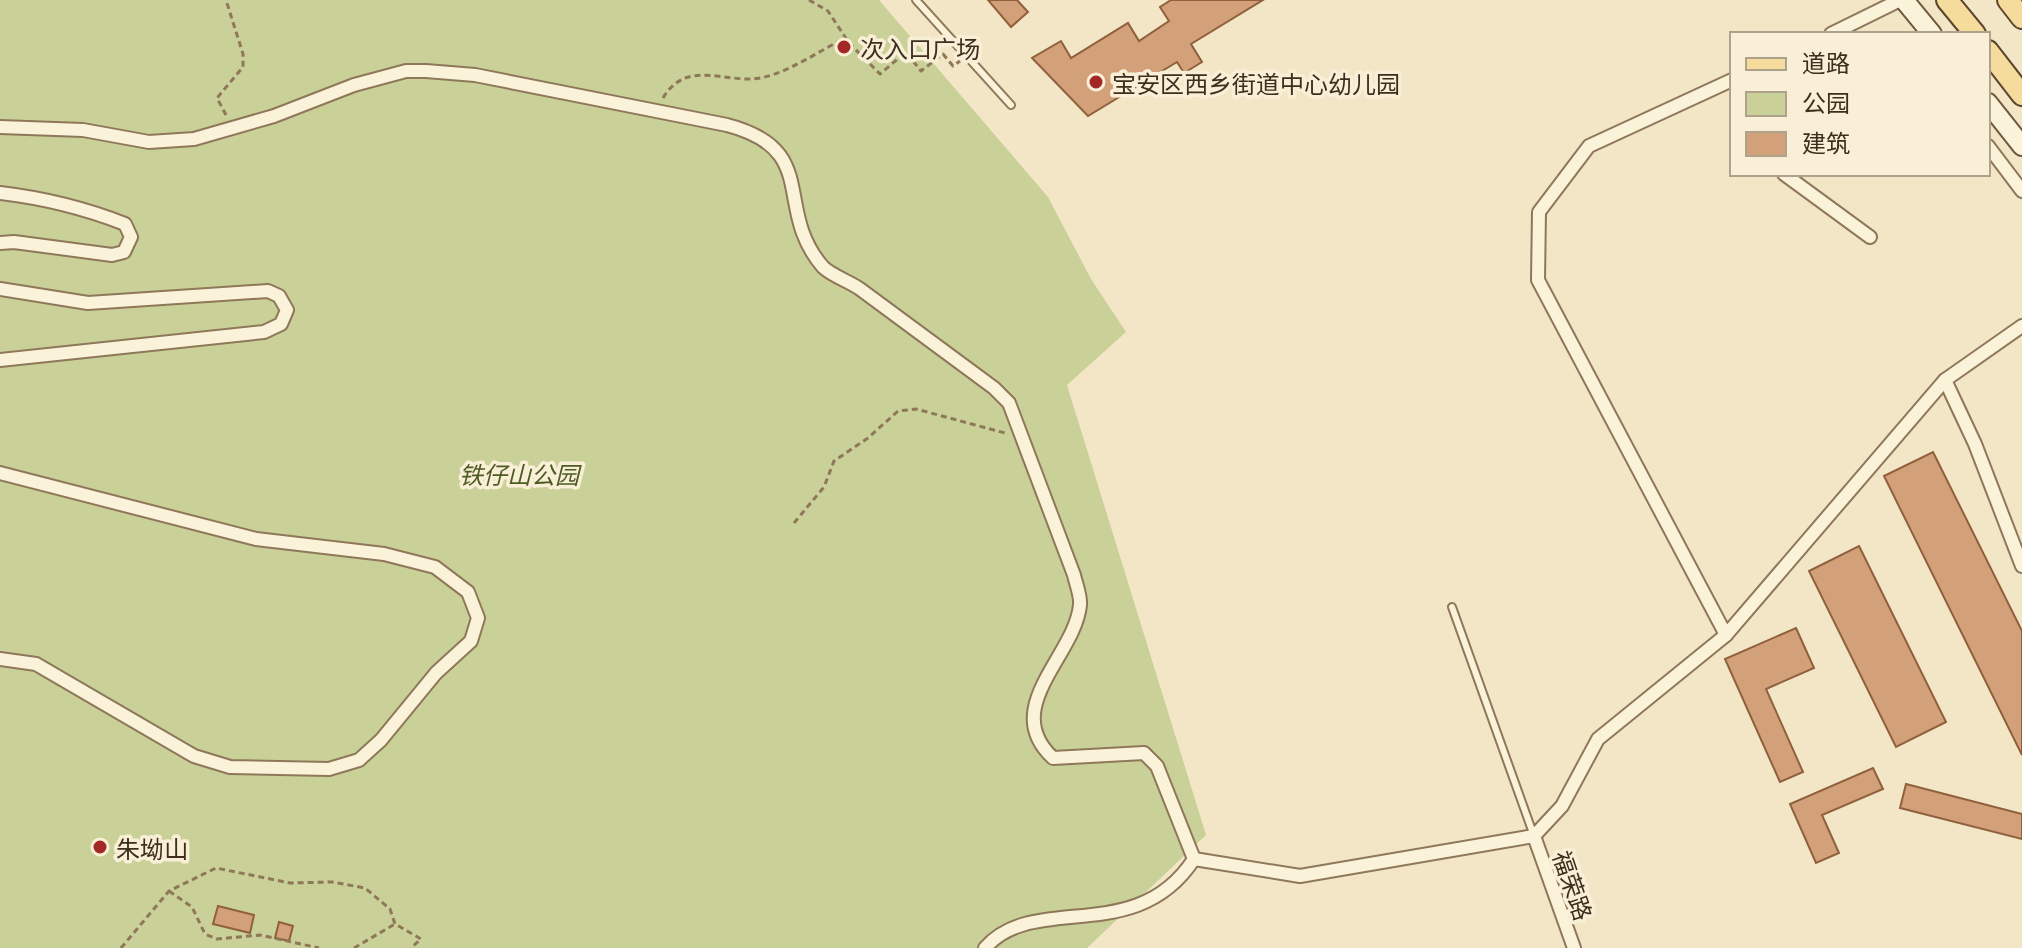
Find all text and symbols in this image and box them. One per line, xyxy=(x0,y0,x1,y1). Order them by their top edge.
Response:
place label: 次入口广场 xyxy=(860,30,980,65)
legend xyxy=(1730,32,1990,176)
marker: 次入口广场 xyxy=(835,38,853,56)
text: 道路 xyxy=(1802,44,1850,79)
place label: 宝安区西乡街道中心幼儿园 xyxy=(1112,65,1400,100)
marker: 宝安区西乡街道中心幼儿园 xyxy=(1087,73,1105,91)
text: 公园 xyxy=(1802,84,1850,119)
text: 建筑 xyxy=(1802,124,1850,159)
park label: 铁仔山公园 xyxy=(459,456,582,491)
place label: 朱坳山 xyxy=(116,830,188,865)
marker: 朱坳山 xyxy=(91,838,109,856)
street label: 福荣路 xyxy=(1546,845,1602,925)

